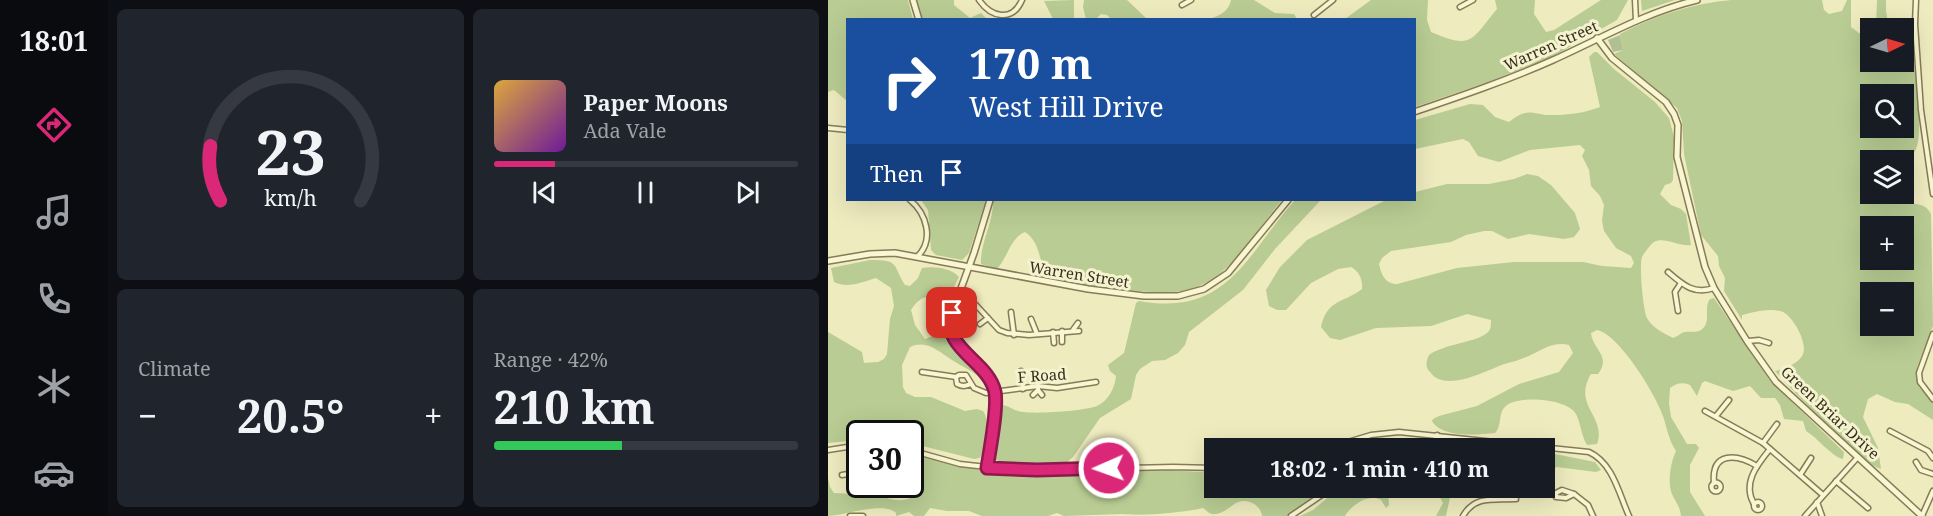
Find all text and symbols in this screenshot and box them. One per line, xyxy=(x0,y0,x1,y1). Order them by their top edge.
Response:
street label: Warren Street xyxy=(1501,15,1601,75)
north arrow xyxy=(1860,18,1914,72)
map controls xyxy=(1860,18,1914,336)
text: 18:01 xyxy=(19,22,89,59)
text: 170 m xyxy=(969,34,1093,91)
icon: right xyxy=(870,42,948,120)
button: search xyxy=(1860,84,1914,138)
text: Paper Moons xyxy=(584,87,728,117)
text: West Hill Drive xyxy=(969,88,1164,125)
icon: directions xyxy=(33,104,75,146)
text: 23 xyxy=(255,109,326,194)
text: Ada Vale xyxy=(584,117,666,144)
button: layers xyxy=(1860,150,1914,204)
icon: arrive xyxy=(935,156,968,189)
text: Then xyxy=(870,158,923,188)
icon: previous xyxy=(528,176,561,209)
icon: pause xyxy=(629,176,662,209)
icon: next xyxy=(731,176,764,209)
text: km/h xyxy=(264,184,317,213)
icon: music xyxy=(33,191,75,233)
button: + xyxy=(1860,216,1914,270)
street label: Warren Street xyxy=(1028,256,1130,292)
icon: phone xyxy=(33,278,75,320)
button: − xyxy=(1860,282,1914,336)
pin xyxy=(926,287,977,338)
icon: arrive xyxy=(935,296,968,329)
text: Range · 42% xyxy=(494,346,608,373)
text: Climate xyxy=(138,355,211,382)
street label: Green Briar Drive xyxy=(1777,361,1884,463)
street label: F Road xyxy=(1017,363,1067,387)
icon: climate xyxy=(33,365,75,407)
text: 210 km xyxy=(494,376,655,437)
text: 20.5° xyxy=(237,385,344,446)
text: − xyxy=(138,393,157,438)
text: + xyxy=(424,393,442,438)
speed limit sign: 30 xyxy=(846,420,924,498)
position arrow xyxy=(1077,436,1141,500)
icon: car xyxy=(33,452,75,494)
text: 18:02 · 1 min · 410 m xyxy=(1270,453,1489,483)

